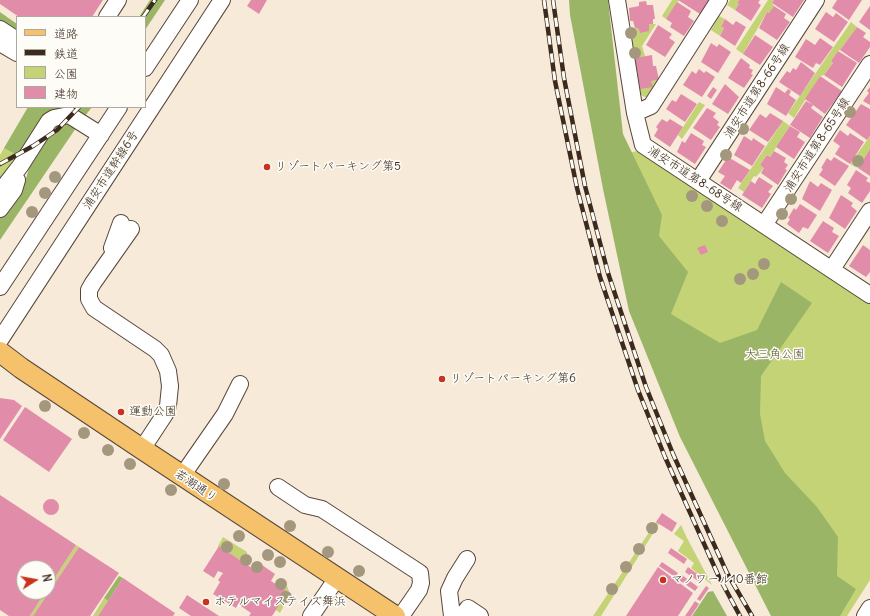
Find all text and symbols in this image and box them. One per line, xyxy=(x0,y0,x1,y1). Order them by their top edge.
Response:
legend xyxy=(16,16,146,108)
text: 道路 xyxy=(54,26,78,41)
street label: 浦安市道第8-66号線 xyxy=(721,41,793,141)
text: 鉄道 xyxy=(54,46,78,61)
text: 公園 xyxy=(54,66,78,81)
text: 建物 xyxy=(54,86,78,101)
street label: 浦安市道第8-65号線 xyxy=(781,95,853,195)
street label: 浦安市道幹線6号 xyxy=(80,128,142,212)
street label: 浦安市道第8-68号線 xyxy=(645,143,745,215)
place label: リゾートパーキング第5 xyxy=(275,160,401,174)
marker: リゾートパーキング第5 xyxy=(262,162,272,172)
park label: 大三角公園 xyxy=(745,348,805,362)
place label: リゾートパーキング第6 xyxy=(450,372,576,386)
marker: リゾートパーキング第6 xyxy=(437,374,447,384)
place label: 運動公園 xyxy=(129,405,177,419)
marker: 運動公園 xyxy=(116,407,126,417)
street label: 若潮通り xyxy=(172,467,220,505)
north arrow xyxy=(16,560,56,600)
text: N xyxy=(39,573,54,583)
place label: マノワール10番館 xyxy=(671,573,768,587)
marker: マノワール10番館 xyxy=(658,575,668,585)
place label: ホテルマイステイズ舞浜 xyxy=(214,595,346,609)
marker: ホテルマイステイズ舞浜 xyxy=(201,597,211,607)

